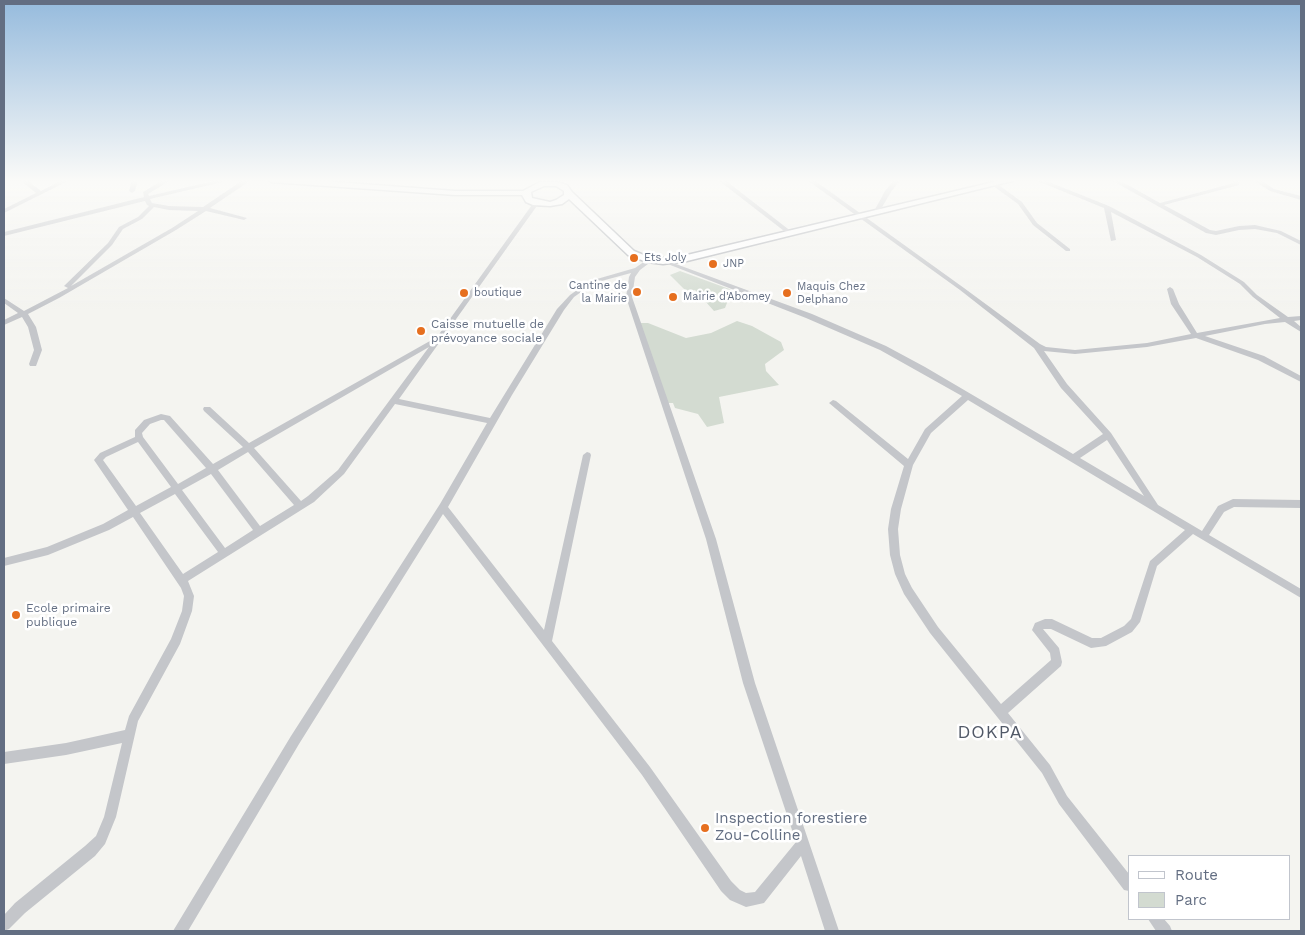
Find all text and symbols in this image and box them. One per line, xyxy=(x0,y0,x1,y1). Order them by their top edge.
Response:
place label: Ets Joly xyxy=(644,251,686,265)
marker: Ets Joly xyxy=(628,252,640,264)
place label: JNP xyxy=(723,257,744,271)
marker: JNP xyxy=(707,258,719,270)
place label: Cantine de la Mairie xyxy=(569,279,627,305)
place label: Maquis Chez Delphano xyxy=(797,280,865,306)
place label: boutique xyxy=(474,286,522,300)
marker: Cantine de la Mairie xyxy=(631,286,643,298)
marker: boutique xyxy=(458,287,470,299)
marker: Maquis Chez Delphano xyxy=(781,287,793,299)
place label: Mairie d'Abomey xyxy=(683,290,770,304)
marker: Mairie d'Abomey xyxy=(667,291,679,303)
place label: Caisse mutuelle de prévoyance sociale xyxy=(431,317,544,345)
marker: Caisse mutuelle de prévoyance sociale xyxy=(415,325,427,337)
place label: Ecole primaire publique xyxy=(26,601,111,629)
marker: Ecole primaire publique xyxy=(10,609,22,621)
district label: DOKPA xyxy=(957,722,1023,744)
place label: Inspection forestiere Zou-Colline xyxy=(715,810,867,845)
marker: Inspection forestiere Zou-Colline xyxy=(699,822,711,834)
legend xyxy=(1128,855,1290,920)
text: Route xyxy=(1175,866,1218,884)
text: Parc xyxy=(1175,891,1207,909)

